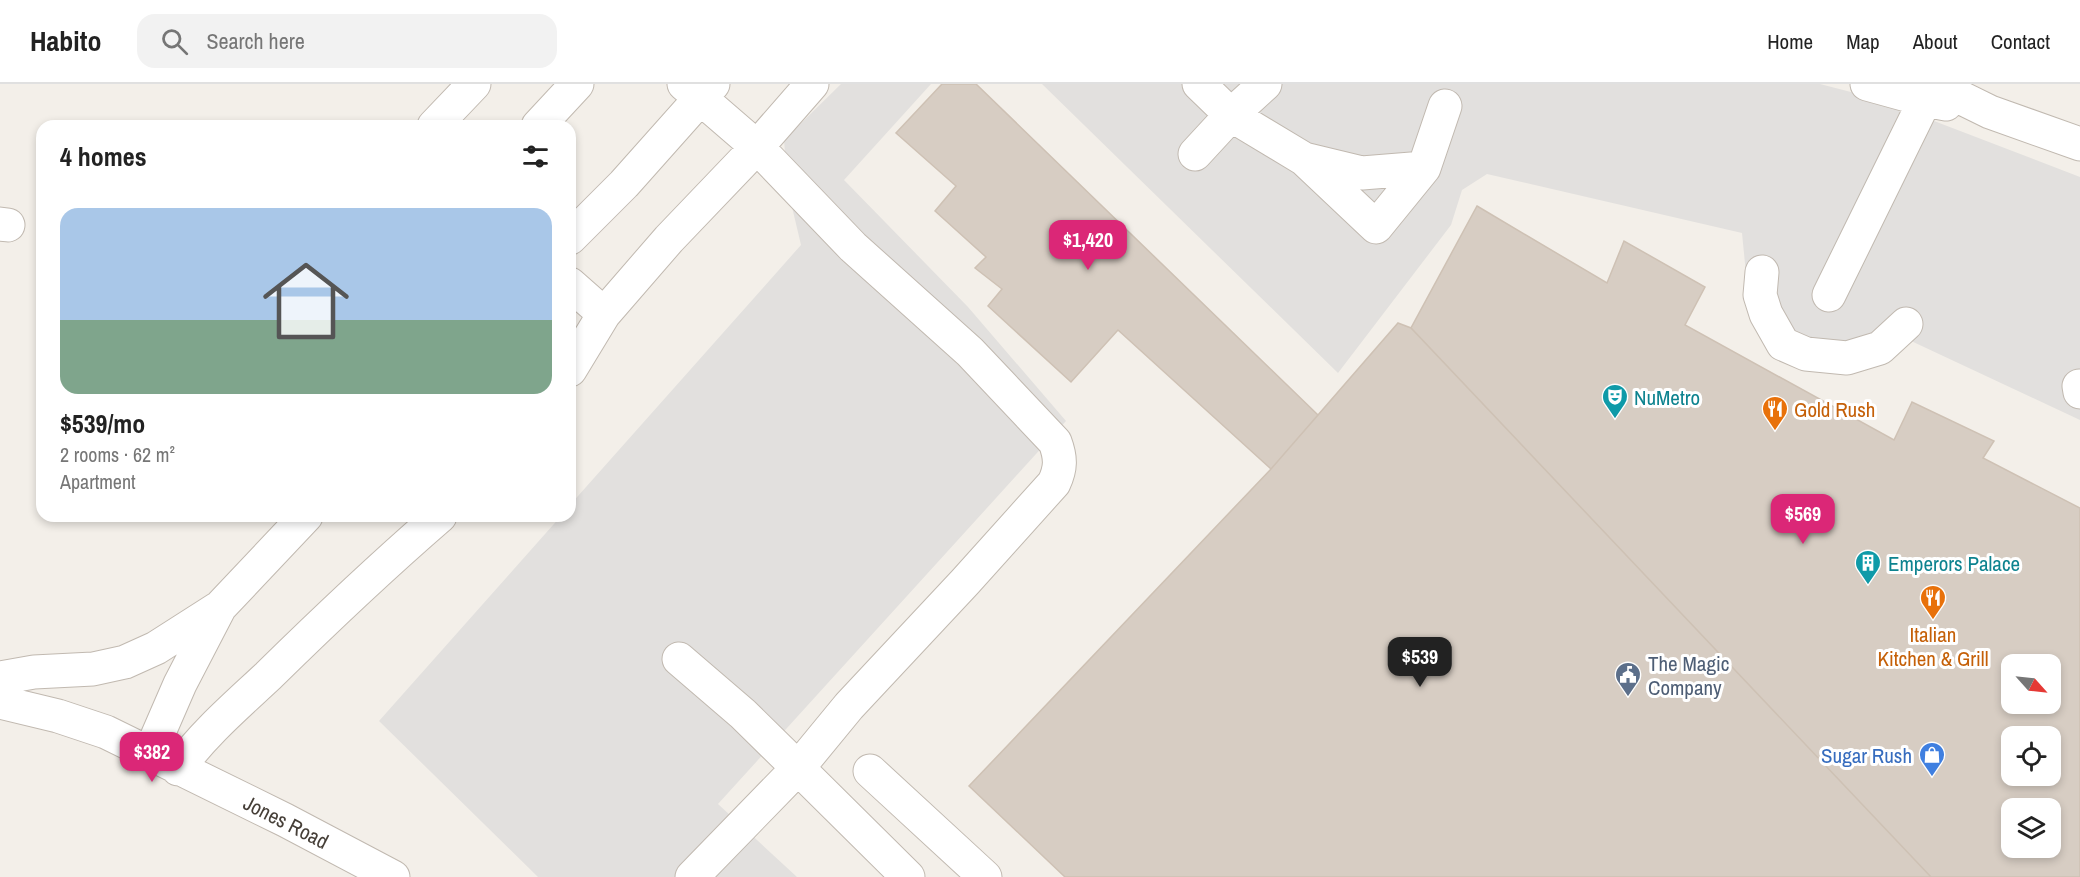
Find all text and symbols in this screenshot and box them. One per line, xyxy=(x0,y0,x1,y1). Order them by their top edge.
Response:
search box xyxy=(137,14,557,68)
text: Habito xyxy=(30,22,101,60)
icon: search xyxy=(158,25,191,58)
text: Search here xyxy=(206,26,305,56)
text: Home xyxy=(1767,27,1813,56)
text: Map xyxy=(1846,27,1880,56)
text: About xyxy=(1913,27,1958,56)
text: Contact xyxy=(1991,27,2050,56)
text: 4 homes xyxy=(60,139,147,174)
icon: filters xyxy=(519,140,552,173)
pin: $1,420 xyxy=(1039,220,1137,271)
text: $1,420 xyxy=(1063,226,1113,253)
icon: home xyxy=(252,247,360,355)
theatre icon: NuMetro xyxy=(1600,382,1630,420)
place label: NuMetro xyxy=(1634,383,1700,412)
restaurant icon: Gold Rush xyxy=(1760,394,1790,432)
place label: Gold Rush xyxy=(1794,395,1875,424)
text: $539/mo xyxy=(60,406,145,441)
text: 2 rooms · 62 m² xyxy=(60,441,175,468)
text: Apartment xyxy=(60,468,136,495)
pin: $569 xyxy=(1767,494,1839,545)
text: $569 xyxy=(1785,500,1821,527)
building icon: Emperors Palace xyxy=(1853,548,1883,586)
place label: Emperors Palace xyxy=(1888,549,2020,578)
restaurant icon: Italian Kitchen & Grill xyxy=(1918,583,1948,621)
place label: Italian Kitchen & Grill xyxy=(1877,620,1989,673)
pin: $539 xyxy=(1384,637,1456,688)
text: $539 xyxy=(1402,643,1438,670)
place label: The Magic Company xyxy=(1648,649,1729,702)
north arrow xyxy=(2001,654,2061,714)
map controls xyxy=(2001,654,2061,858)
public building icon: The Magic Company xyxy=(1613,660,1643,698)
button: locate xyxy=(2001,726,2061,786)
pin: $382 xyxy=(116,732,188,783)
text: $382 xyxy=(134,738,170,765)
shop icon: Sugar Rush xyxy=(1917,740,1947,778)
place label: Sugar Rush xyxy=(1821,741,1912,770)
street label: Jones Road xyxy=(238,788,334,856)
button: layers xyxy=(2001,798,2061,858)

